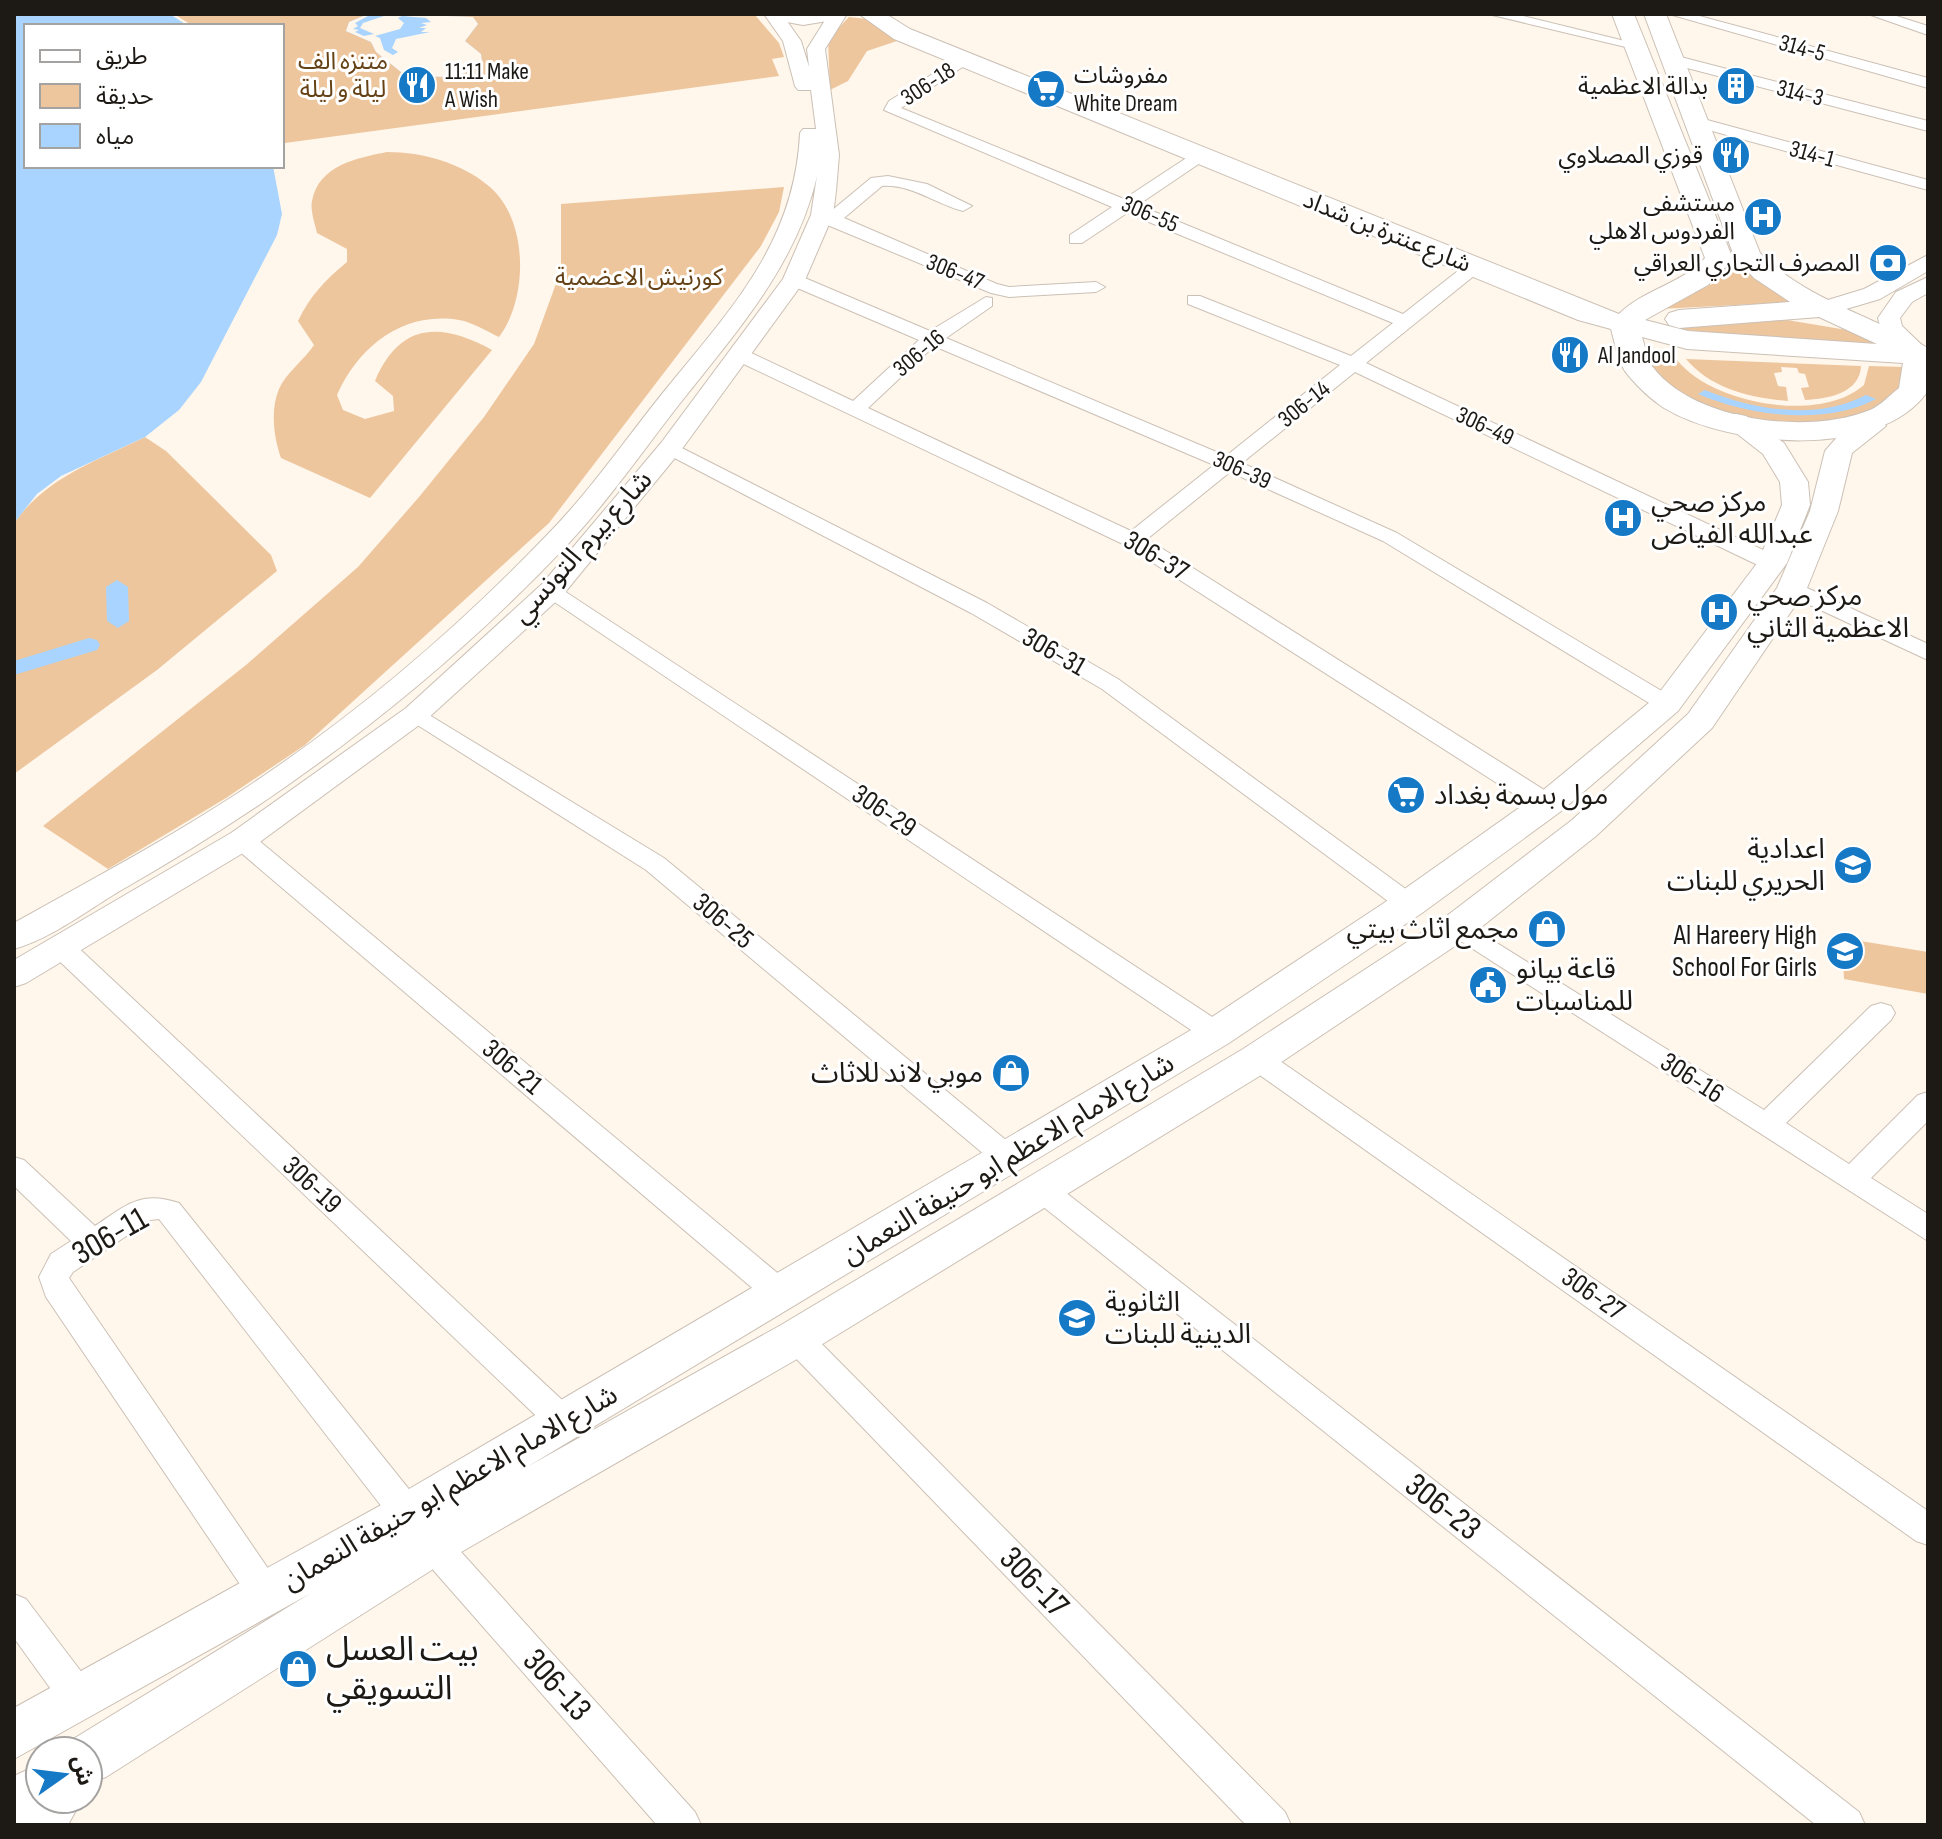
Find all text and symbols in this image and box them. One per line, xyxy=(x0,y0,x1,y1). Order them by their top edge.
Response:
legend xyxy=(24,24,284,168)
street label: 314-5 xyxy=(1776,28,1828,68)
text: طريق xyxy=(96,42,148,71)
park label: متنزه الف ليلة و ليلة xyxy=(298,47,388,104)
street label: 306-18 xyxy=(895,56,961,112)
place label: 11:11 Make A Wish xyxy=(444,57,529,114)
place label: مفروشات White Dream xyxy=(1074,61,1178,118)
restaurant icon: 11:11 Make A Wish xyxy=(396,64,438,106)
building icon: بدالة الاعظمية xyxy=(1715,65,1757,107)
supermarket icon: مفروشات White Dream xyxy=(1025,68,1067,110)
place label: بدالة الاعظمية xyxy=(1578,72,1708,101)
street label: 314-3 xyxy=(1774,73,1826,113)
text: حديقة xyxy=(96,82,154,111)
text: مياه xyxy=(96,122,134,151)
restaurant icon: قوزي المصلاوي xyxy=(1710,134,1752,176)
street label: 314-1 xyxy=(1786,134,1838,174)
place label: قوزي المصلاوي xyxy=(1558,141,1703,173)
street label: شارع عنترة بن شداد xyxy=(1298,185,1475,281)
street label: 306-55 xyxy=(1117,189,1183,239)
place label: مستشفى الفردوس الاهلي xyxy=(1589,189,1735,249)
hospital icon: مستشفى الفردوس الاهلي xyxy=(1742,196,1784,238)
bank icon: المصرف التجاري العراقي xyxy=(1867,242,1909,284)
street label: 306-47 xyxy=(922,247,988,297)
place label: المصرف التجاري العراقي xyxy=(1634,249,1860,281)
park label: كورنيش الاعضمية xyxy=(555,263,724,292)
street label: 306-16 xyxy=(887,323,951,383)
restaurant icon: Al Jandool xyxy=(1549,334,1591,376)
place label: Al Jandool xyxy=(1597,341,1676,370)
street label: 306-14 xyxy=(1272,374,1336,434)
street label: 306-49 xyxy=(1451,400,1519,452)
street label: 306-39 xyxy=(1208,444,1276,496)
street label: شارع بيرم التونسي xyxy=(505,464,662,633)
place label: مركز صحي عبدالله الفياض xyxy=(1651,486,1813,551)
hospital icon: مركز صحي عبدالله الفياض xyxy=(1602,497,1644,539)
street label: 306-37 xyxy=(1118,524,1194,588)
place label: مركز صحي الاعظمية الثاني xyxy=(1747,580,1909,648)
hospital icon: مركز صحي الاعظمية الثاني xyxy=(1698,591,1740,633)
street label: 306-31 xyxy=(1016,621,1092,683)
supermarket icon: مول بسمة بغداد xyxy=(1385,774,1427,816)
street label: 306-29 xyxy=(845,778,923,844)
place label: مول بسمة بغداد xyxy=(1434,779,1608,812)
place label: اعدادية الحريري للبنات xyxy=(1667,833,1825,901)
school or university icon: اعدادية الحريري للبنات xyxy=(1832,844,1874,886)
street label: 306-25 xyxy=(686,886,760,956)
shop icon: مجمع اثاث بيتي xyxy=(1526,908,1568,950)
place label: مجمع اثاث بيتي xyxy=(1346,913,1519,949)
place label: Al Hareery High School For Girls xyxy=(1672,919,1817,984)
school or university icon: Al Hareery High School For Girls xyxy=(1824,930,1866,972)
place label: قاعة بيانو للمناسبات xyxy=(1516,953,1633,1018)
public building icon: قاعة بيانو للمناسبات xyxy=(1467,964,1509,1006)
street label: 306-21 xyxy=(475,1032,549,1102)
street label: 306-16 xyxy=(1654,1045,1730,1111)
street label: شارع الامام الاعظم ابو حنيفة النعمان xyxy=(836,1047,1182,1275)
shop icon: موبي لاند للاثاث xyxy=(990,1052,1032,1094)
place label: موبي لاند للاثاث xyxy=(811,1057,983,1093)
street label: 306-19 xyxy=(276,1149,348,1221)
street label: 306-11 xyxy=(65,1198,155,1274)
street label: 306-27 xyxy=(1555,1261,1631,1327)
place label: الثانوية الدينية للبنات xyxy=(1105,1286,1251,1351)
school or university icon: الثانوية الدينية للبنات xyxy=(1056,1297,1098,1339)
street label: شارع الامام الاعظم ابو حنيفة النعمان xyxy=(276,1378,626,1601)
street label: 306-23 xyxy=(1397,1465,1489,1549)
street label: 306-17 xyxy=(991,1538,1078,1626)
place label: بيت العسل التسويقي xyxy=(326,1629,479,1712)
street label: 306-13 xyxy=(514,1640,600,1730)
shop icon: بيت العسل التسويقي xyxy=(277,1648,319,1690)
north arrow xyxy=(24,1735,104,1815)
text: ش xyxy=(65,1753,99,1788)

